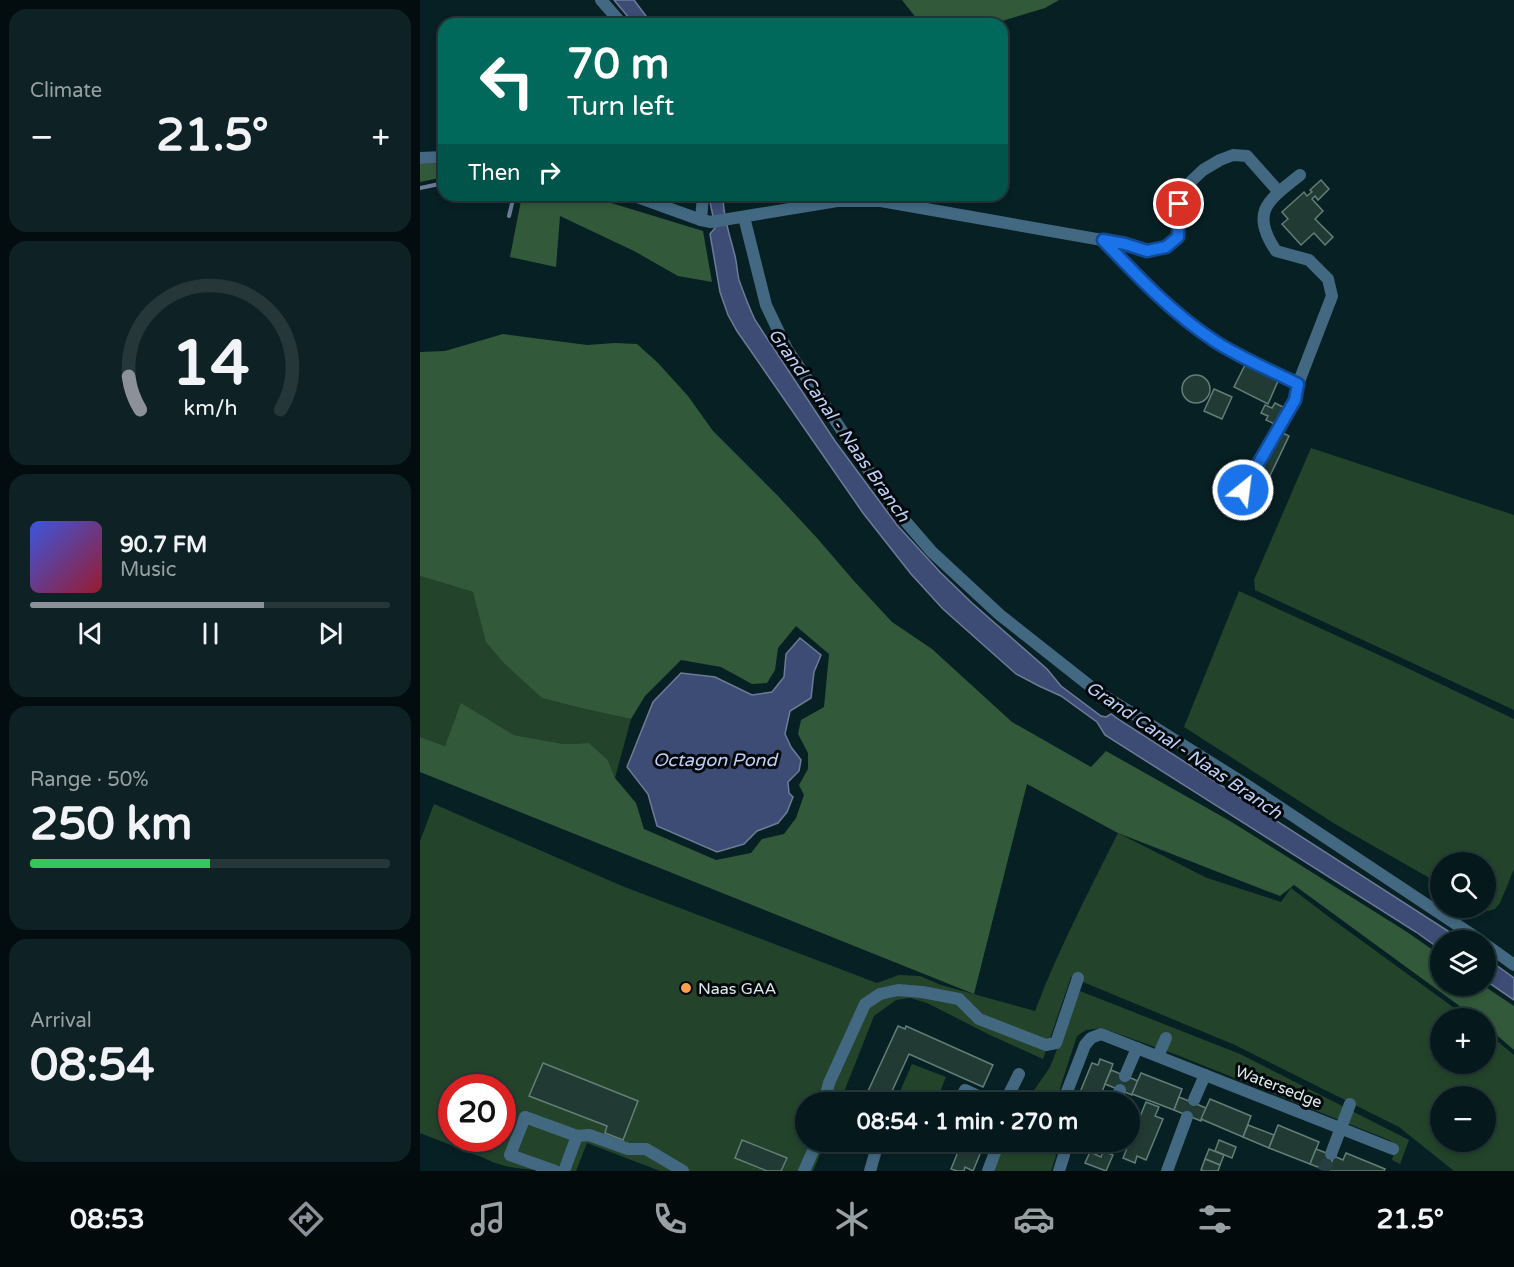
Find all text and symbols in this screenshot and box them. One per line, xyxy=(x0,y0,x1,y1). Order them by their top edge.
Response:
text: 70 m xyxy=(567,39,669,90)
icon: left xyxy=(468,42,546,120)
text: Climate xyxy=(30,79,102,103)
text: Turn left xyxy=(567,90,674,123)
text: 21.5° xyxy=(156,109,269,163)
text: − xyxy=(30,118,54,157)
text: + xyxy=(371,118,390,157)
icon: right xyxy=(533,156,566,189)
text: Then xyxy=(468,160,521,186)
pin xyxy=(1153,178,1204,229)
icon: arrive xyxy=(1162,187,1195,220)
water label: Grand Canal - Naas Branch xyxy=(764,324,915,527)
text: 14 xyxy=(171,327,249,402)
text: km/h xyxy=(183,396,237,422)
position arrow xyxy=(1211,458,1275,522)
text: 90.7 FM xyxy=(120,532,207,558)
text: Music xyxy=(120,558,176,582)
icon: previous xyxy=(74,617,107,650)
icon: pause xyxy=(194,617,227,650)
icon: next xyxy=(314,617,347,650)
water label: Grand Canal - Naas Branch xyxy=(1082,676,1287,824)
water label: Octagon Pond xyxy=(653,749,780,771)
text: Range · 50% xyxy=(30,768,149,792)
text: 250 km xyxy=(30,798,192,852)
map controls xyxy=(1430,852,1496,1152)
button: search xyxy=(1430,852,1496,918)
button: layers xyxy=(1430,930,1496,996)
place label: Naas GAA xyxy=(698,979,776,999)
marker: Naas GAA xyxy=(679,981,693,995)
button: + xyxy=(1430,1008,1496,1074)
text: Arrival xyxy=(30,1009,92,1033)
text: 08:54 xyxy=(30,1039,155,1093)
street label: Watersedge xyxy=(1232,1061,1325,1113)
speed limit sign: 20 xyxy=(438,1074,516,1152)
button: − xyxy=(1430,1086,1496,1152)
text: 08:54 · 1 min · 270 m xyxy=(857,1109,1078,1135)
icon: directions xyxy=(285,1198,327,1240)
icon: music xyxy=(467,1198,509,1240)
icon: phone xyxy=(649,1198,691,1240)
icon: climate xyxy=(831,1198,873,1240)
icon: car xyxy=(1013,1198,1055,1240)
icon: filters xyxy=(1194,1198,1236,1240)
text: 08:53 xyxy=(70,1203,145,1236)
text: 21.5° xyxy=(1376,1203,1444,1236)

